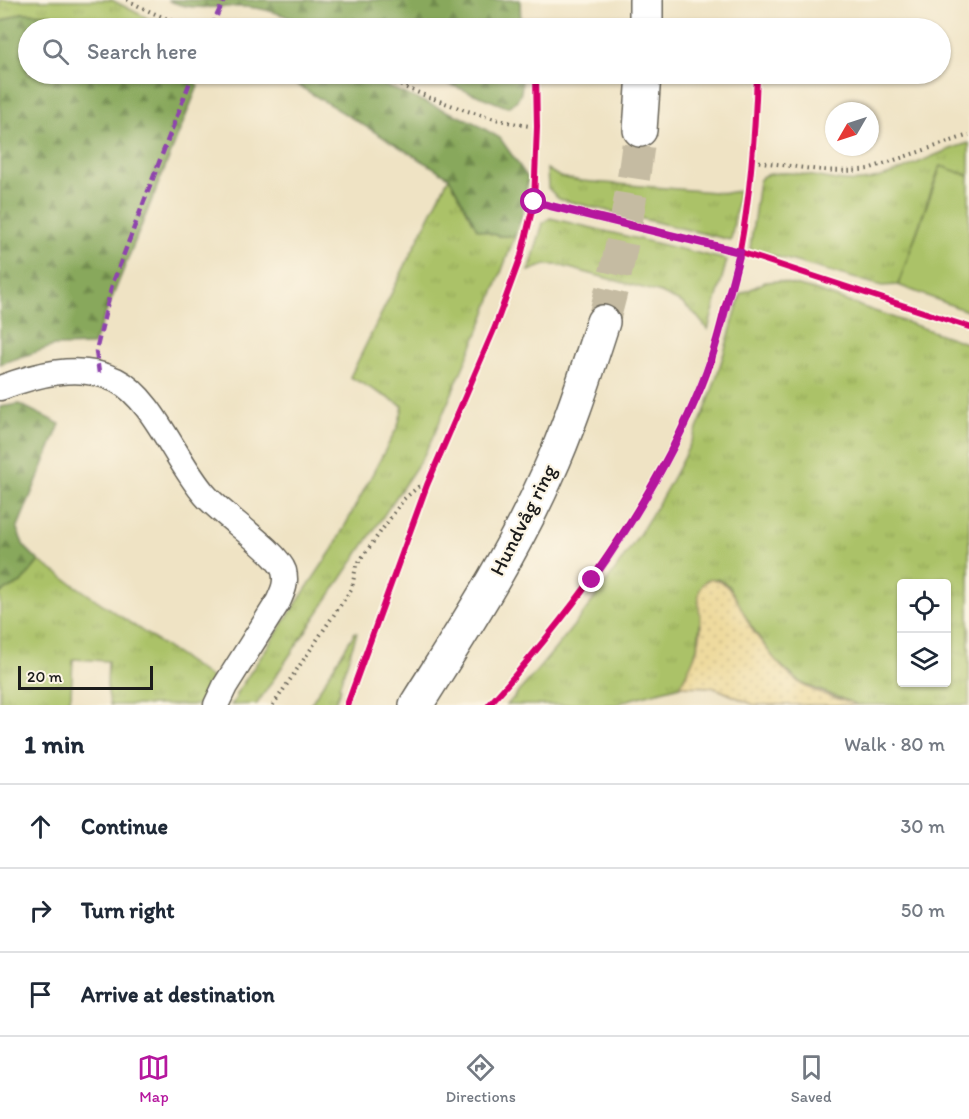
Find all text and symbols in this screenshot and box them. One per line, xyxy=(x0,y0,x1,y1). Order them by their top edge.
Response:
search box xyxy=(18,18,951,84)
icon: search xyxy=(39,35,72,68)
text: Search here xyxy=(87,38,197,65)
north arrow xyxy=(825,102,879,156)
route start xyxy=(520,188,546,214)
street label: Hundvåg ring xyxy=(484,460,561,580)
route end xyxy=(578,566,604,592)
map controls xyxy=(897,579,951,687)
button: locate xyxy=(897,579,951,633)
button: layers xyxy=(897,633,951,687)
scale bar xyxy=(18,663,153,690)
text: 20 m xyxy=(27,667,62,686)
text: 1 min xyxy=(24,728,84,760)
text: Walk · 80 m xyxy=(844,732,945,756)
icon: ahead xyxy=(24,810,57,843)
text: Continue xyxy=(81,813,168,840)
text: 30 m xyxy=(900,814,945,838)
icon: right xyxy=(24,894,57,927)
text: Turn right xyxy=(81,897,175,924)
text: 50 m xyxy=(901,898,945,922)
icon: arrive xyxy=(24,978,57,1011)
text: Arrive at destination xyxy=(81,981,275,1008)
tab: Map xyxy=(137,1051,170,1106)
tab: Directions xyxy=(445,1051,516,1106)
tab: Saved xyxy=(791,1051,832,1106)

